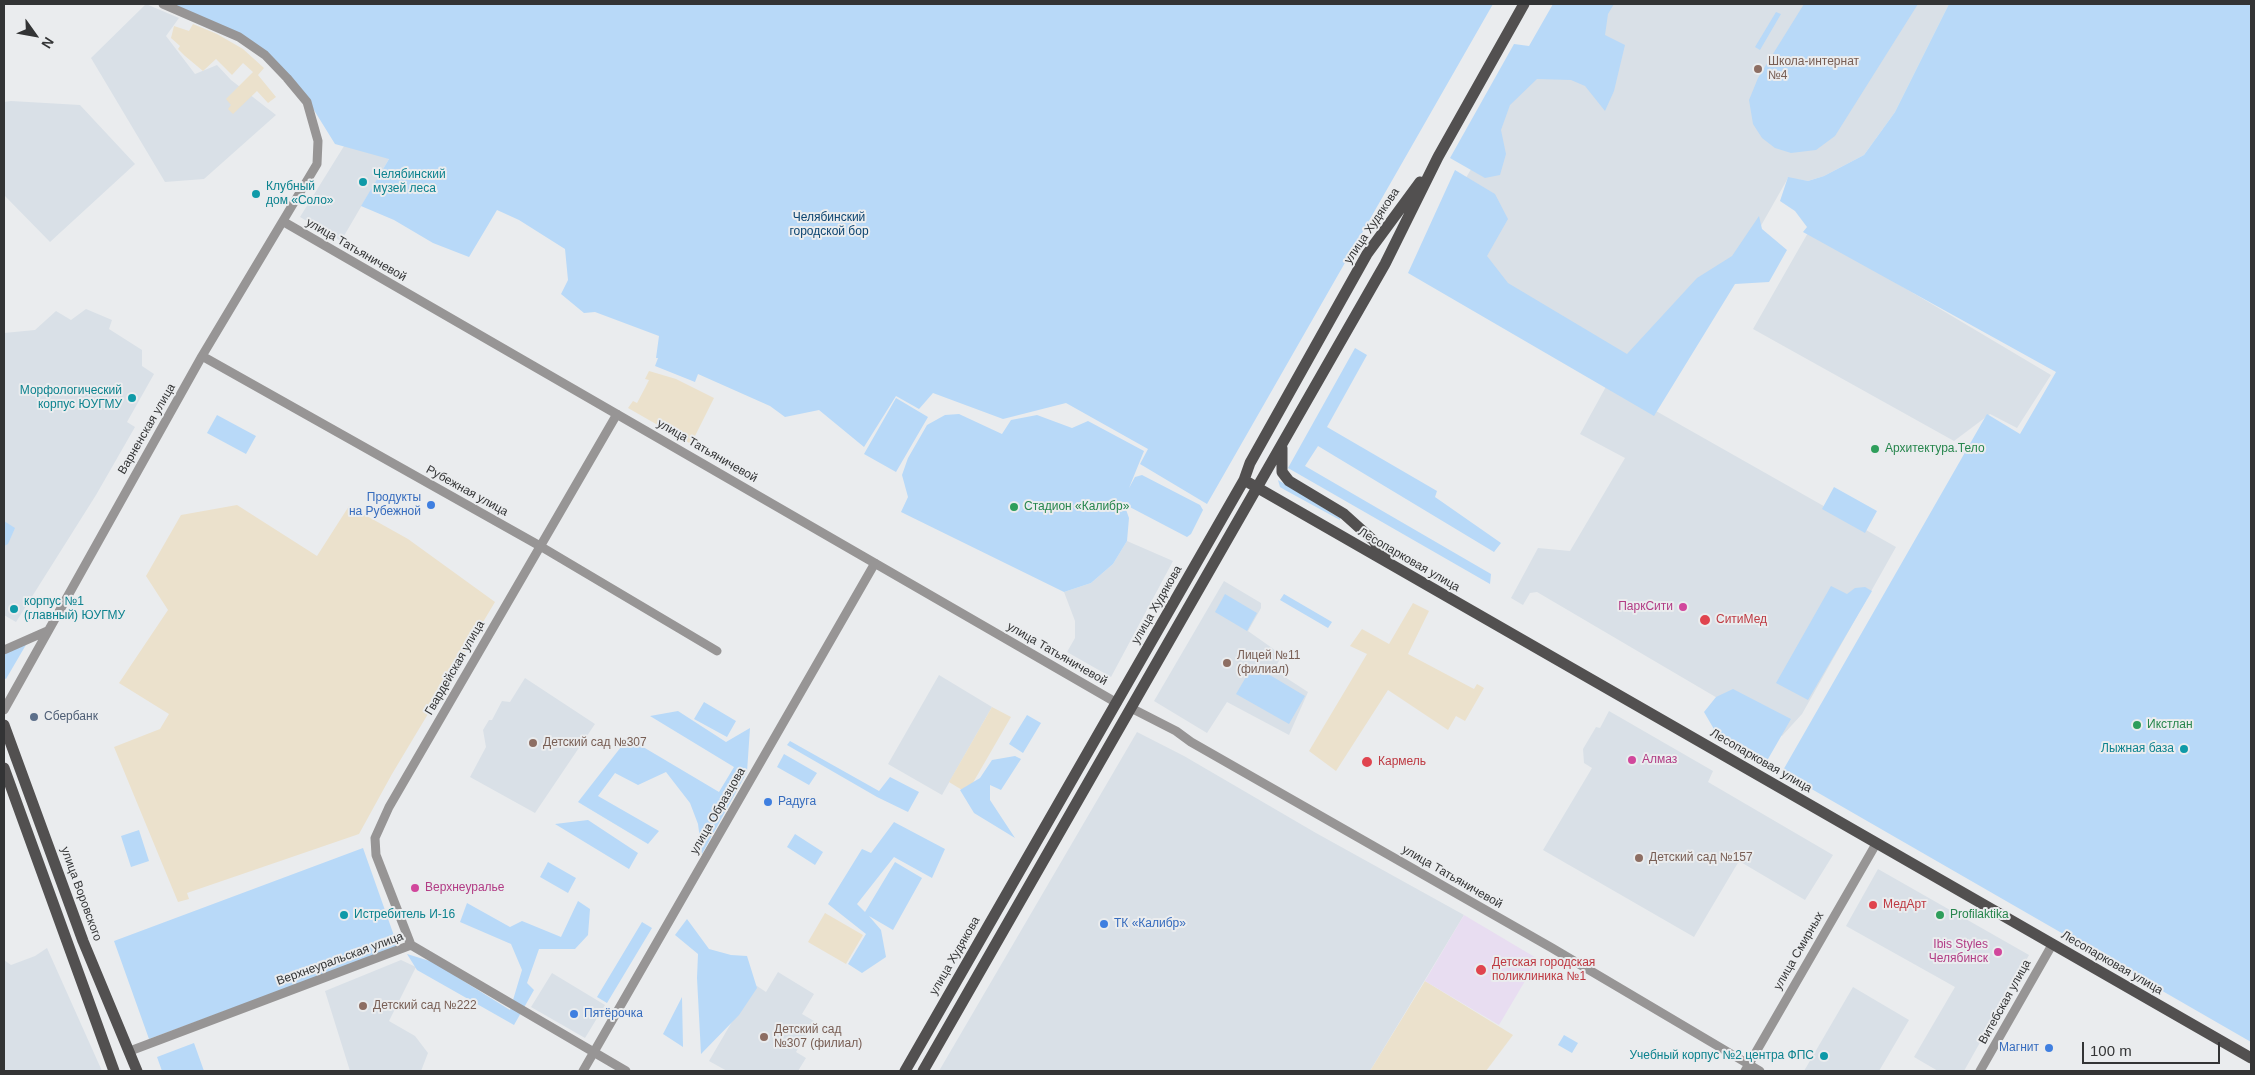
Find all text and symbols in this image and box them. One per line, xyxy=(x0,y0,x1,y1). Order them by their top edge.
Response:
north arrow xyxy=(10,10,60,60)
text: N xyxy=(38,34,57,51)
place label: Школа-интернат №4 xyxy=(1768,55,1859,83)
marker: Школа-интернат №4 xyxy=(1752,63,1764,75)
place label: Челябинский музей леса xyxy=(373,168,446,196)
marker: Челябинский музей леса xyxy=(357,176,369,188)
place label: Клубный дом «Соло» xyxy=(266,180,333,208)
street label: улица Худякова xyxy=(1341,185,1403,267)
marker: Клубный дом «Соло» xyxy=(250,188,262,200)
park label: Челябинский городской бор xyxy=(789,211,869,239)
street label: улица Татьяничевой xyxy=(303,215,409,285)
street label: Варненская улица xyxy=(115,381,179,477)
place label: Морфологический корпус ЮУГМУ xyxy=(20,384,122,412)
marker: Морфологический корпус ЮУГМУ xyxy=(126,392,138,404)
street label: улица Татьяничевой xyxy=(654,416,760,486)
place label: Архитектура.Тело xyxy=(1885,442,1985,456)
marker: Архитектура.Тело xyxy=(1869,443,1881,455)
street label: Рубежная улица xyxy=(423,463,511,519)
place label: Продукты на Рубежной xyxy=(349,491,421,519)
marker: Продукты на Рубежной xyxy=(425,499,437,511)
place label: Стадион «Калибр» xyxy=(1024,500,1129,514)
marker: Стадион «Калибр» xyxy=(1008,501,1020,513)
street label: Лесопарковая улица xyxy=(1356,525,1462,595)
street label: улица Худякова xyxy=(1129,563,1185,647)
place label: корпус №1 (главный) ЮУГМУ xyxy=(24,595,125,623)
place label: ПаркСити xyxy=(1618,600,1673,614)
marker: ПаркСити xyxy=(1677,601,1689,613)
marker: корпус №1 (главный) ЮУГМУ xyxy=(8,603,20,615)
marker: СитиМед xyxy=(1698,613,1712,627)
place label: СитиМед xyxy=(1716,613,1767,627)
street label: Гвардейская улица xyxy=(422,618,488,718)
street label: улица Татьяничевой xyxy=(1004,619,1110,689)
place label: Лицей №11 (филиал) xyxy=(1237,649,1300,677)
marker: Лицей №11 (филиал) xyxy=(1221,657,1233,669)
place label: Сбербанк xyxy=(44,710,98,724)
marker: Сбербанк xyxy=(28,711,40,723)
place label: Икстлан xyxy=(2147,718,2193,732)
marker: Икстлан xyxy=(2131,719,2143,731)
street label: Лесопарковая улица xyxy=(1708,726,1814,796)
place label: Детский сад №307 xyxy=(543,736,647,750)
marker: Детский сад №307 xyxy=(527,737,539,749)
place label: Лыжная база xyxy=(2101,742,2174,756)
marker: Лыжная база xyxy=(2178,743,2190,755)
place label: Алмаз xyxy=(1642,753,1677,767)
marker: Алмаз xyxy=(1626,754,1638,766)
marker: Кармель xyxy=(1360,755,1374,769)
place label: Кармель xyxy=(1378,755,1426,769)
street label: улица Образцова xyxy=(687,765,749,857)
place label: Радуга xyxy=(778,795,816,809)
marker: Радуга xyxy=(762,796,774,808)
street label: улица Татьяничевой xyxy=(1399,842,1505,912)
street label: улица Воровского xyxy=(57,845,105,943)
place label: Детский сад №157 xyxy=(1649,851,1753,865)
marker: Детский сад №157 xyxy=(1633,852,1645,864)
place label: Верхнеуралье xyxy=(425,881,505,895)
marker: Верхнеуралье xyxy=(409,882,421,894)
place label: МедАрт xyxy=(1883,898,1926,912)
marker: МедАрт xyxy=(1867,899,1879,911)
place label: Истребитель И-16 xyxy=(354,908,455,922)
place label: Profilaktika xyxy=(1950,908,2009,922)
marker: Истребитель И-16 xyxy=(338,909,350,921)
street label: улица Смирных xyxy=(1771,909,1827,993)
marker: Profilaktika xyxy=(1934,909,1946,921)
street label: улица Худякова xyxy=(927,914,983,998)
place label: ТК «Калибр» xyxy=(1114,917,1186,931)
marker: ТК «Калибр» xyxy=(1098,918,1110,930)
street label: Лесопарковая улица xyxy=(2059,928,2165,998)
street label: Верхнеуральская улица xyxy=(275,929,405,989)
place label: Ibis Styles Челябинск xyxy=(1929,938,1988,966)
marker: Ibis Styles Челябинск xyxy=(1992,946,2004,958)
place label: Детская городская поликлиника №1 xyxy=(1492,956,1595,984)
street label: Витебская улица xyxy=(1976,957,2034,1047)
marker: Детская городская поликлиника №1 xyxy=(1474,963,1488,977)
place label: Детский сад №222 xyxy=(373,999,477,1013)
marker: Детский сад №222 xyxy=(357,1000,369,1012)
place label: Пятёрочка xyxy=(584,1007,643,1021)
marker: Пятёрочка xyxy=(568,1008,580,1020)
place label: Детский сад №307 (филиал) xyxy=(774,1023,862,1051)
marker: Детский сад №307 (филиал) xyxy=(758,1031,770,1043)
scale bar xyxy=(2085,1032,2222,1064)
place label: Магнит xyxy=(1999,1041,2039,1055)
marker: Магнит xyxy=(2043,1042,2055,1054)
text: 100 m xyxy=(2090,1042,2132,1059)
place label: Учебный корпус №2 центра ФПС xyxy=(1629,1049,1814,1063)
marker: Учебный корпус №2 центра ФПС xyxy=(1818,1050,1830,1062)

